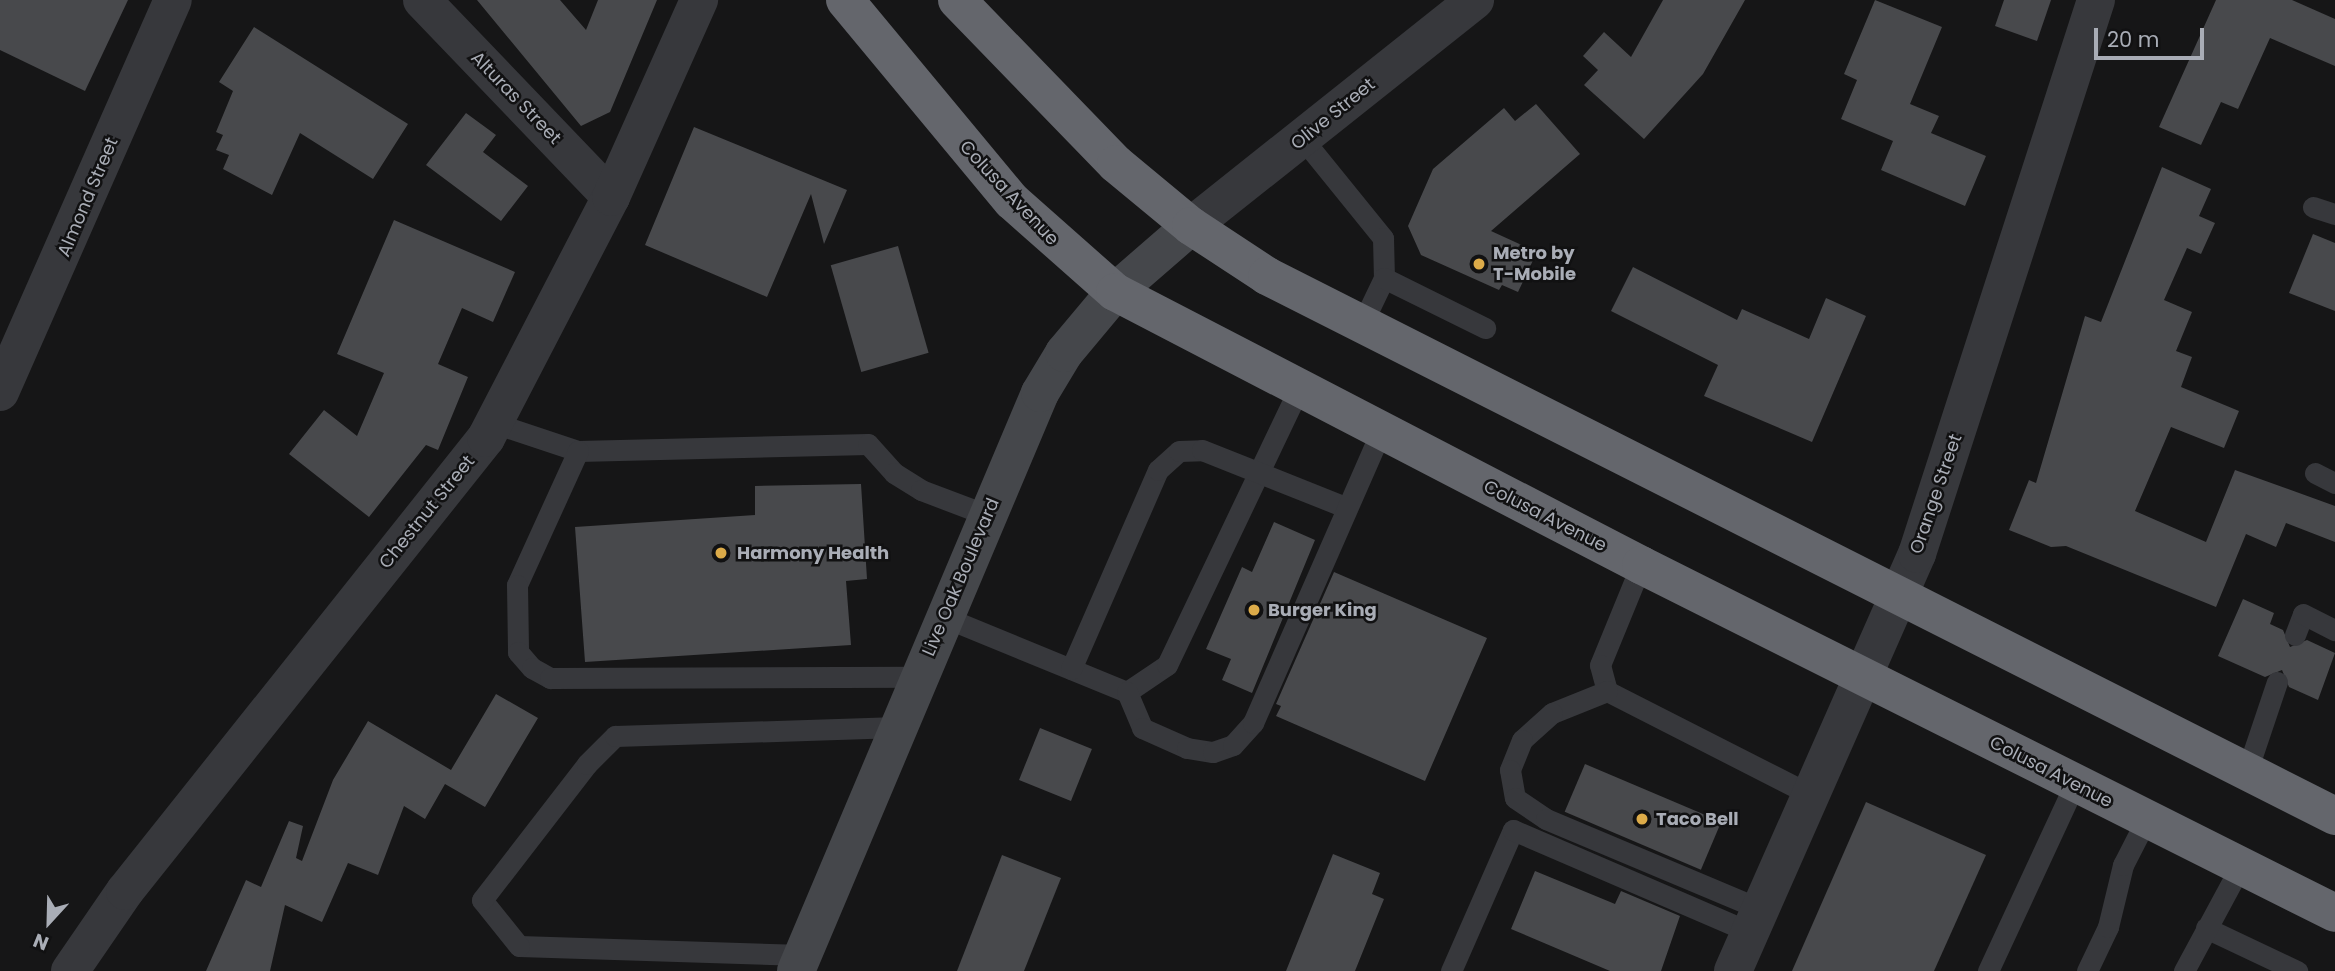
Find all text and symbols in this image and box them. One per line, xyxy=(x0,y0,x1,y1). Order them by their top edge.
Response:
scale bar xyxy=(2097,14,2207,58)
text: 20 m xyxy=(2107,25,2160,54)
street label: Alturas Street xyxy=(466,47,566,149)
street label: Olive Street xyxy=(1287,74,1379,154)
street label: Almond Street xyxy=(53,134,123,260)
street label: Colusa Avenue xyxy=(955,136,1063,250)
place label: Metro by T-Mobile xyxy=(1493,243,1576,286)
marker: Metro by T-Mobile xyxy=(1471,256,1487,272)
street label: Orange Street xyxy=(1905,431,1967,557)
street label: Chestnut Street xyxy=(375,451,479,573)
street label: Colusa Avenue xyxy=(1480,476,1610,556)
street label: Live Oak Boulevard xyxy=(918,495,1004,659)
place label: Harmony Health xyxy=(737,542,889,564)
marker: Harmony Health xyxy=(711,543,731,563)
place label: Burger King xyxy=(1268,599,1377,621)
marker: Burger King xyxy=(1246,602,1262,618)
street label: Colusa Avenue xyxy=(1986,732,2116,812)
place label: Taco Bell xyxy=(1656,808,1739,830)
marker: Taco Bell xyxy=(1634,811,1650,827)
north arrow xyxy=(14,887,84,957)
text: N xyxy=(29,927,53,957)

